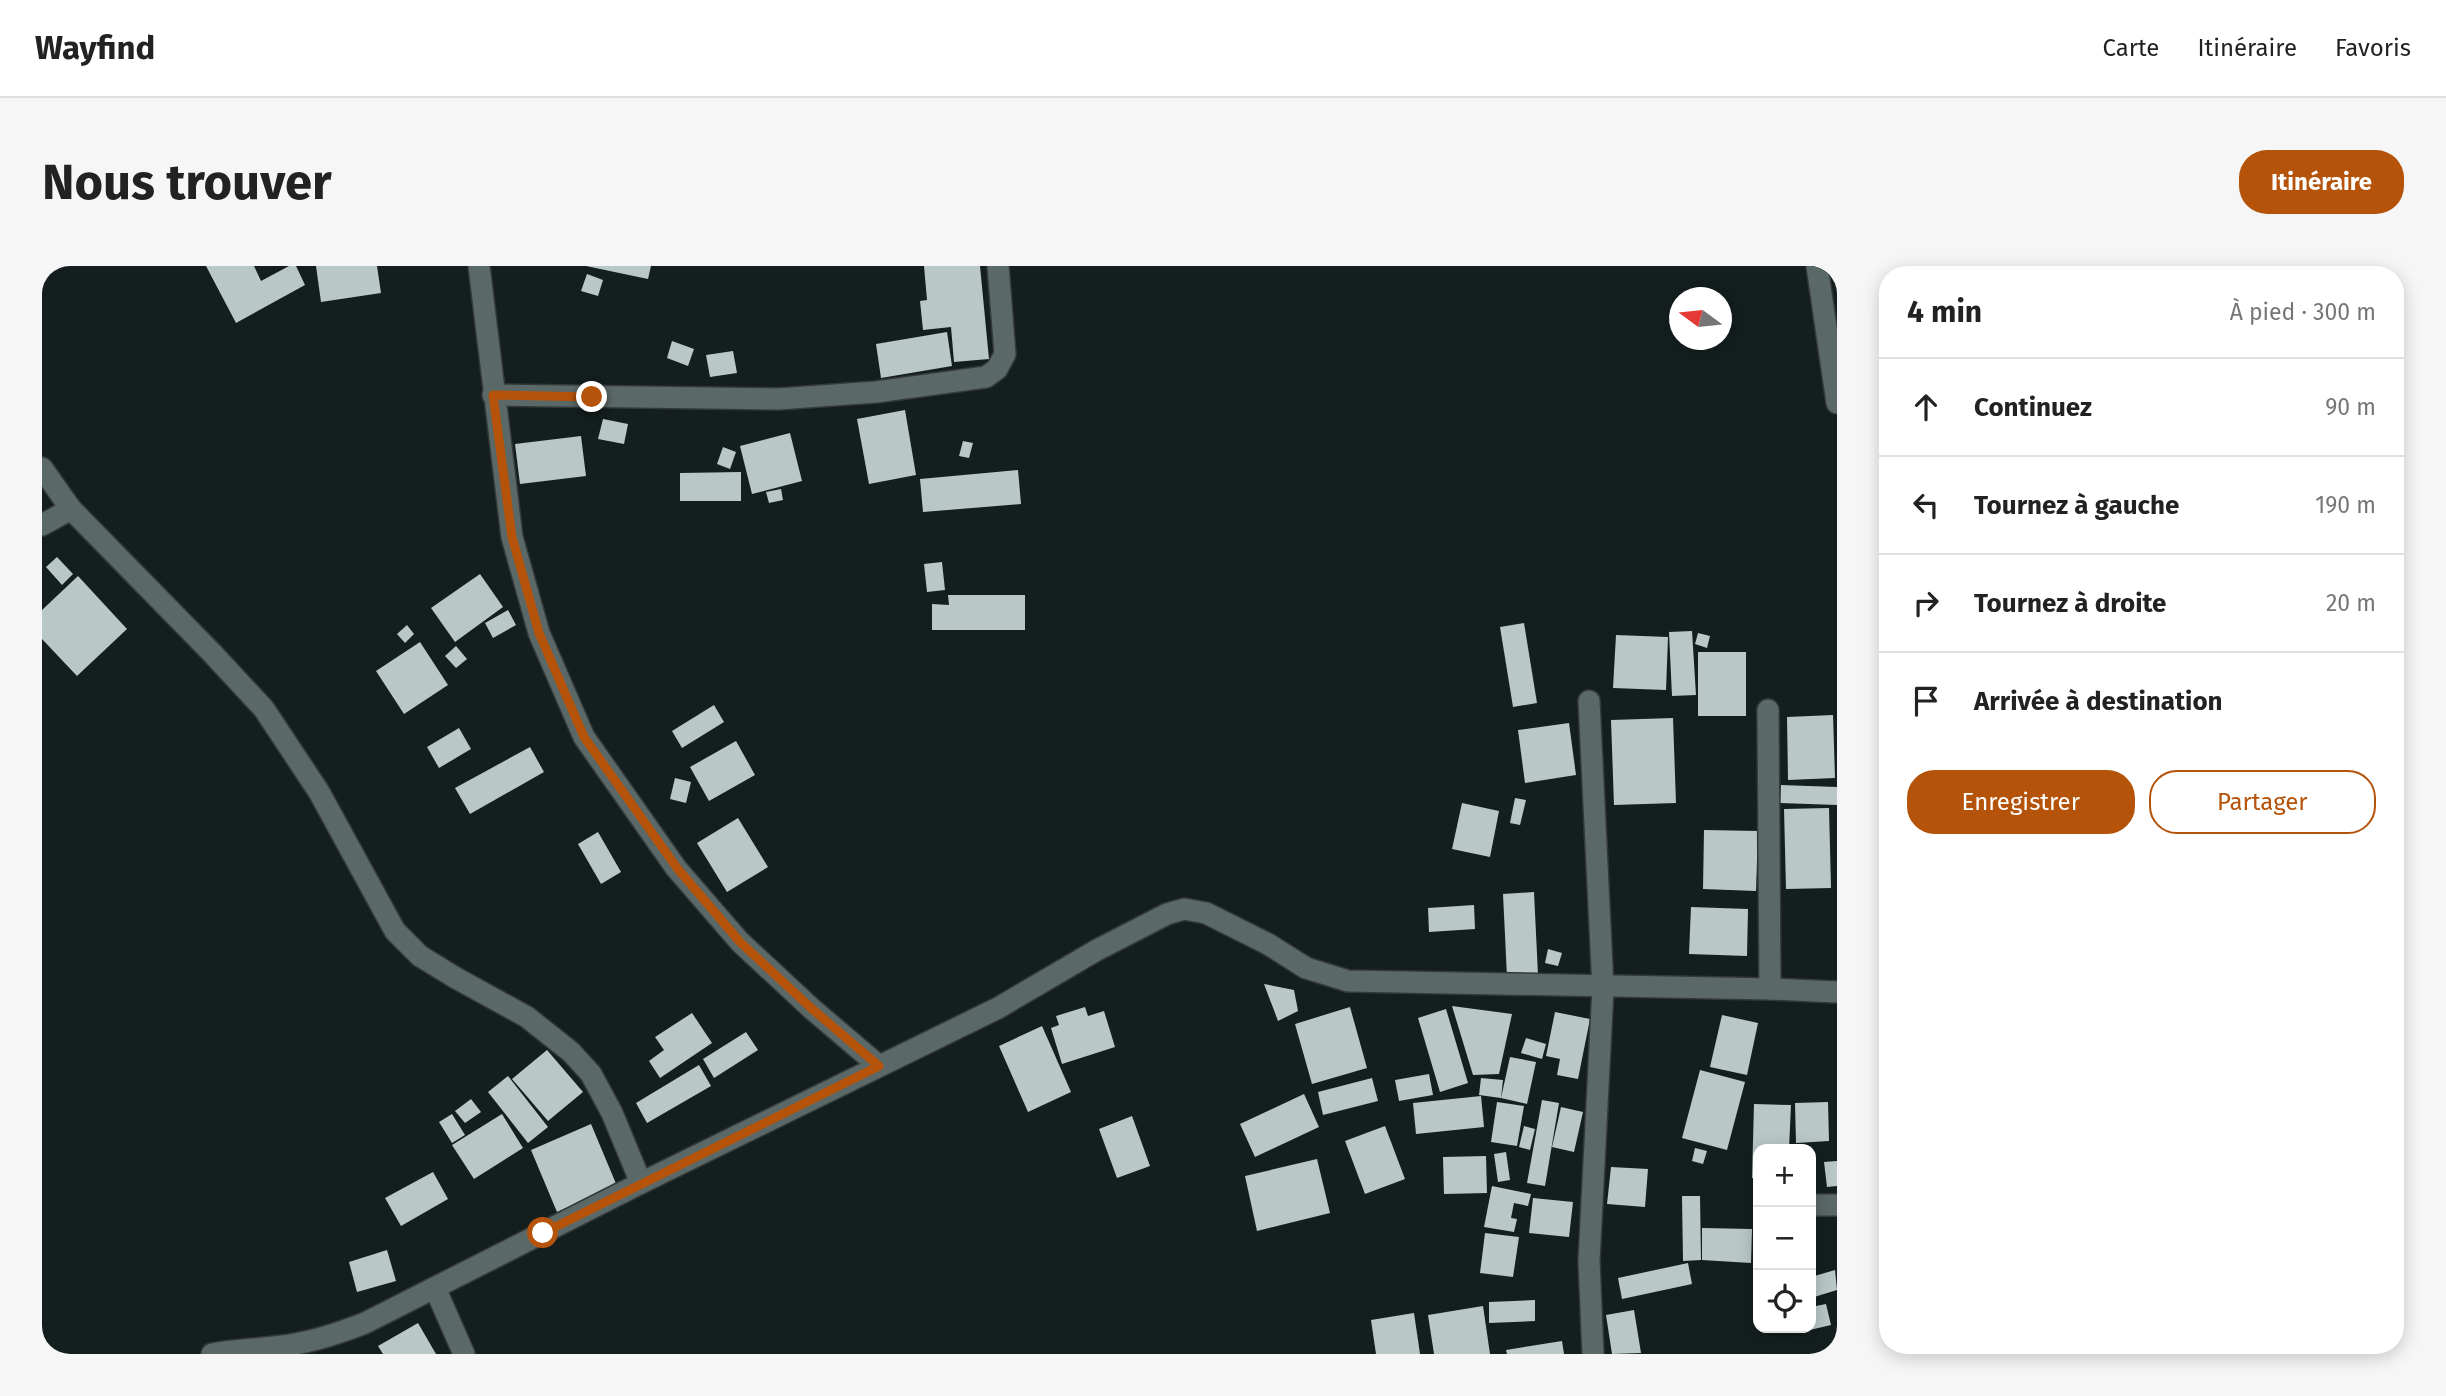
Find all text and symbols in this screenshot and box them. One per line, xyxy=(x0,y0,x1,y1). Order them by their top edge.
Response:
text: Wayfind xyxy=(35,28,155,68)
text: Carte xyxy=(2103,34,2159,62)
text: Itinéraire xyxy=(2197,34,2297,62)
text: Favoris xyxy=(2335,34,2411,62)
button: Itinéraire xyxy=(2239,150,2404,214)
text: Nous trouver xyxy=(42,153,332,212)
north arrow xyxy=(1669,287,1732,350)
text: 4 min xyxy=(1907,294,1982,330)
text: À pied · 300 m xyxy=(2230,298,2376,326)
route end xyxy=(576,381,607,412)
icon: ahead xyxy=(1907,388,1945,426)
text: Continuez xyxy=(1974,392,2092,423)
text: 90 m xyxy=(2325,393,2376,421)
icon: left xyxy=(1907,486,1945,524)
text: Tournez à gauche xyxy=(1974,490,2179,521)
text: 190 m xyxy=(2315,491,2376,519)
icon: right xyxy=(1907,584,1945,622)
text: Tournez à droite xyxy=(1974,588,2166,619)
text: 20 m xyxy=(2326,589,2376,617)
icon: arrive xyxy=(1907,682,1945,720)
text: Arrivée à destination xyxy=(1974,686,2223,717)
button: Enregistrer xyxy=(1907,770,2135,834)
button: Partager xyxy=(2149,770,2376,834)
map controls xyxy=(1753,1144,1816,1333)
button: + xyxy=(1753,1144,1816,1207)
button: − xyxy=(1753,1207,1816,1270)
route start xyxy=(527,1217,558,1248)
button: locate xyxy=(1753,1270,1816,1333)

